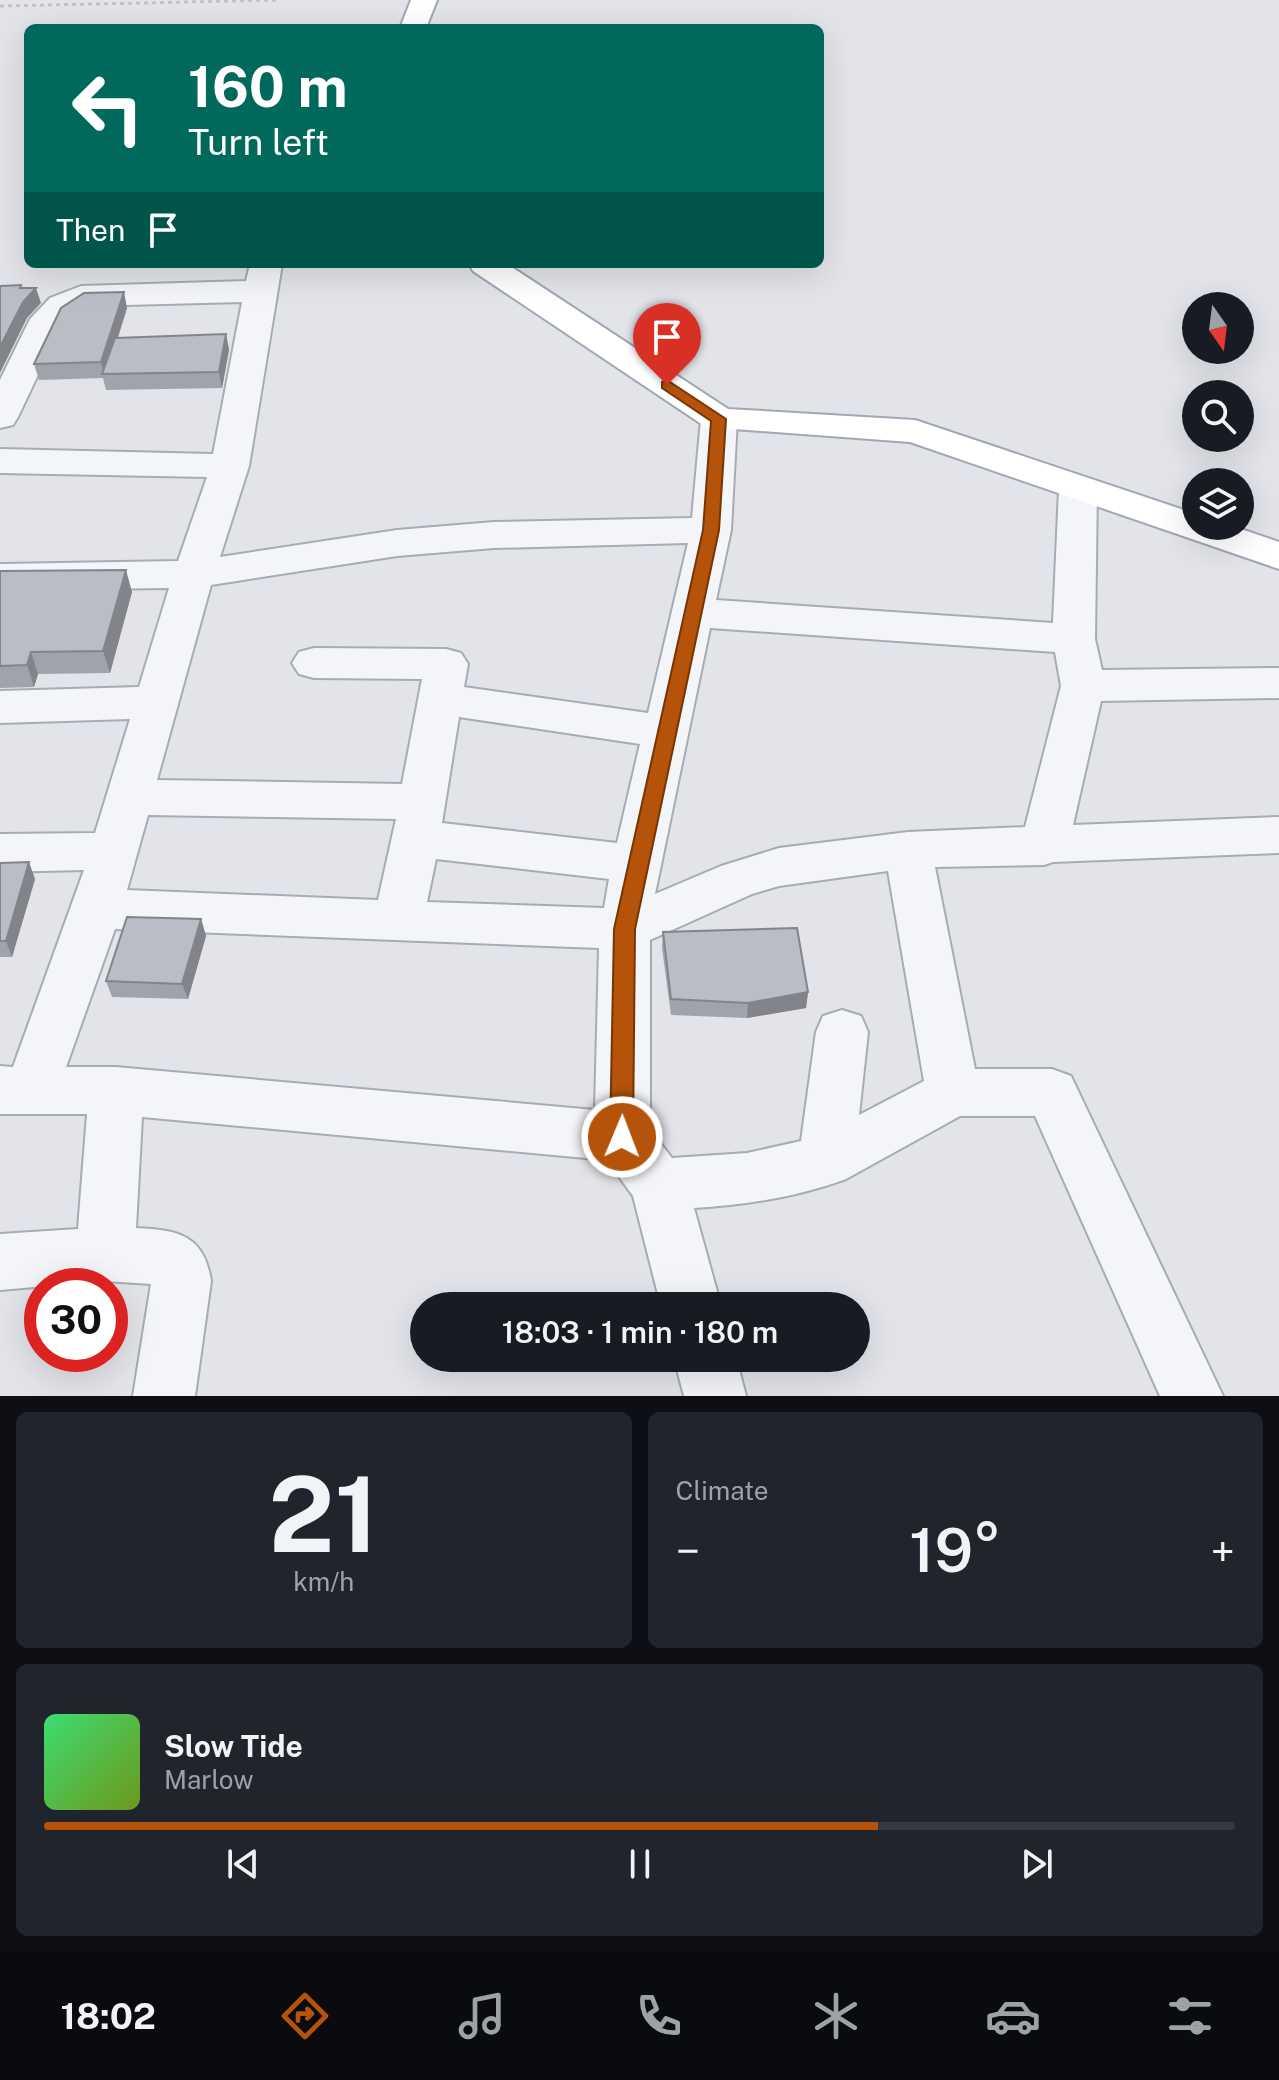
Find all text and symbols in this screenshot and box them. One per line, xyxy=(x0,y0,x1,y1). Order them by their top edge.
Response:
text: 160 m xyxy=(188,54,348,120)
icon: left xyxy=(56,56,160,160)
text: Turn left xyxy=(188,121,329,163)
icon: arrive xyxy=(141,208,185,252)
text: Then xyxy=(56,212,125,248)
north arrow xyxy=(1182,292,1254,364)
map controls xyxy=(1182,292,1254,540)
pin xyxy=(633,303,701,385)
icon: arrive xyxy=(645,315,689,359)
button: search xyxy=(1182,380,1254,452)
button: layers xyxy=(1182,468,1254,540)
position arrow xyxy=(580,1095,664,1179)
speed limit sign: 30 xyxy=(24,1268,128,1372)
text: 18:03 · 1 min · 180 m xyxy=(502,1314,778,1350)
text: 21 xyxy=(268,1453,379,1575)
text: Climate xyxy=(676,1475,769,1506)
text: 19° xyxy=(909,1515,1001,1586)
text: − xyxy=(676,1525,700,1577)
text: + xyxy=(1211,1525,1235,1577)
text: km/h xyxy=(293,1566,354,1597)
text: Slow Tide xyxy=(164,1728,303,1764)
text: Marlow xyxy=(164,1764,254,1795)
icon: previous xyxy=(221,1842,265,1886)
icon: pause xyxy=(618,1842,662,1886)
icon: next xyxy=(1015,1842,1059,1886)
icon: directions xyxy=(277,1988,333,2044)
icon: music xyxy=(454,1988,510,2044)
icon: phone xyxy=(631,1988,687,2044)
icon: climate xyxy=(808,1988,864,2044)
icon: car xyxy=(985,1988,1041,2044)
icon: filters xyxy=(1162,1988,1218,2044)
text: 18:02 xyxy=(61,1995,156,2037)

